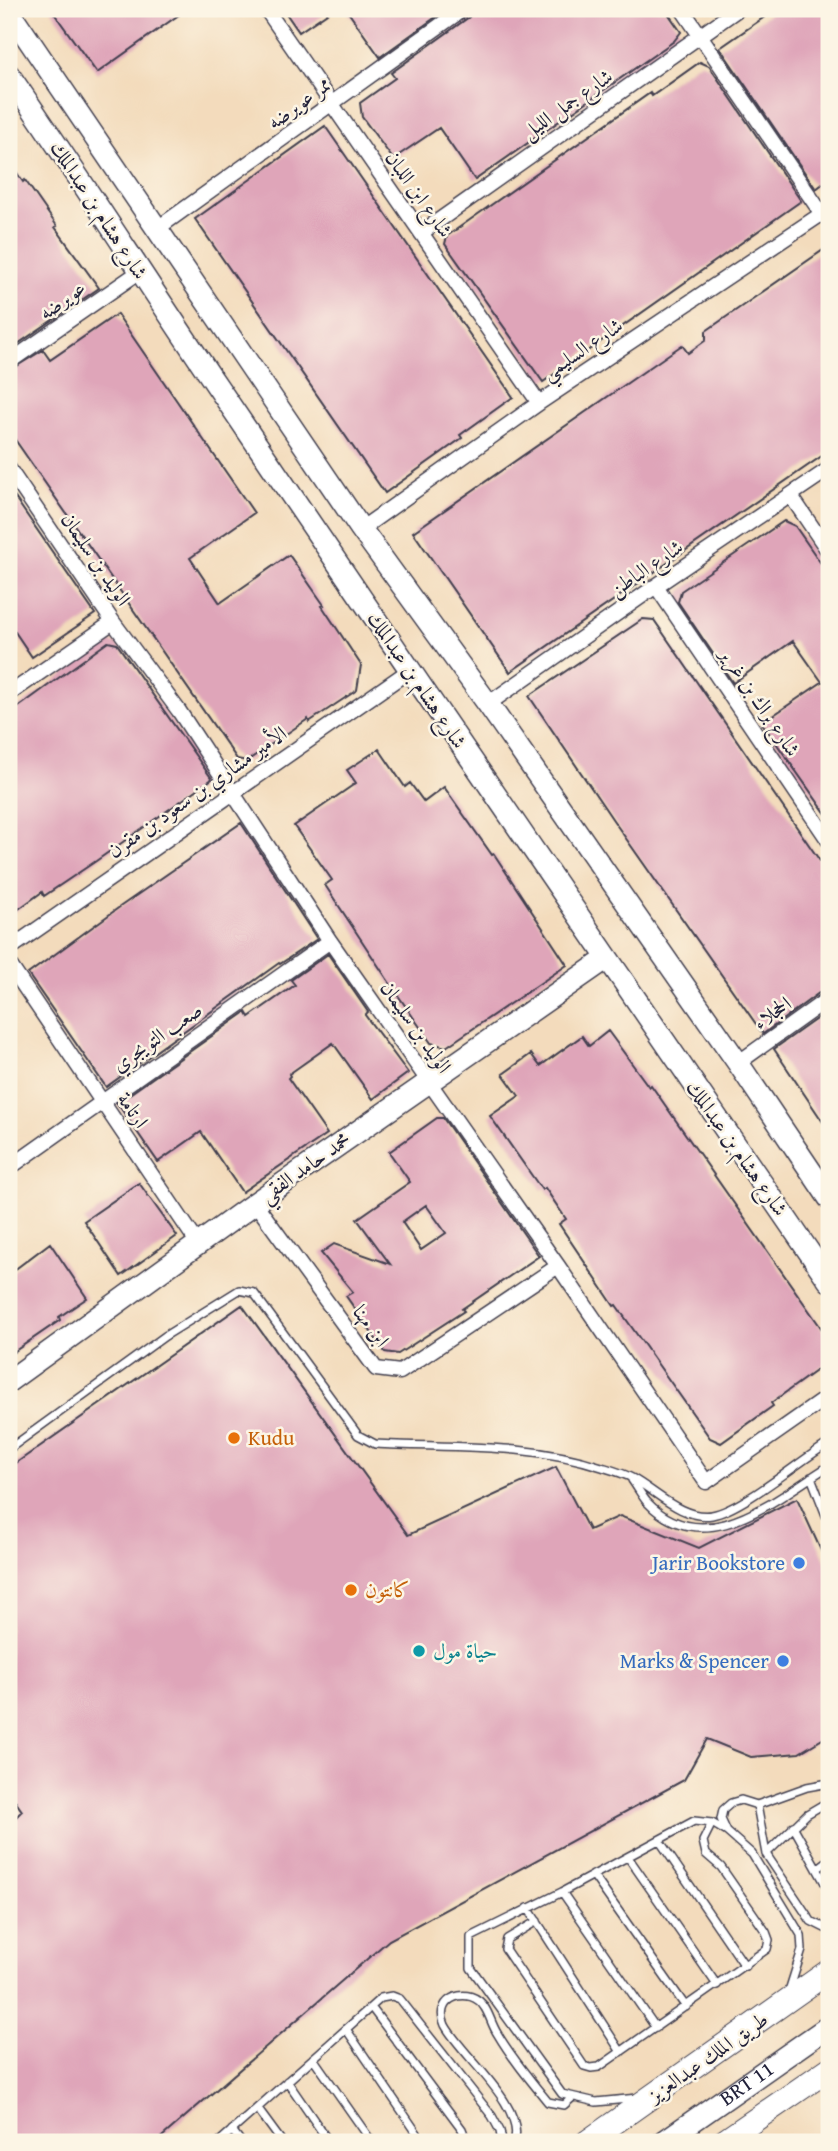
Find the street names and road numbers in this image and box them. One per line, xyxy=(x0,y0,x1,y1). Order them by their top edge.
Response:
street label: شارع جمل الليل xyxy=(515,61,621,149)
street label: ممر عويرضه xyxy=(260,69,337,137)
street label: شارع هشام بن عبدالملك xyxy=(40,134,156,287)
street label: شارع ابن اللبان xyxy=(375,144,461,245)
street label: عويرضه xyxy=(32,272,92,327)
street label: شارع السليمي xyxy=(535,310,632,391)
street label: الوليد بن سليمان xyxy=(54,506,139,612)
street label: شارع الباطن xyxy=(602,531,691,606)
street label: شارع هشام بن عبدالملك xyxy=(357,605,475,756)
street label: شارع براك بن غرير xyxy=(709,639,809,764)
street label: الأمير مشاري بن سعود بن مقرن xyxy=(100,718,294,866)
street label: الوليد بن سليمان xyxy=(373,974,460,1079)
street label: الحجلاء xyxy=(746,988,797,1037)
street label: صعب التويجري xyxy=(105,994,209,1080)
street label: شارع هشام بن عبدالملك xyxy=(676,1073,796,1224)
street label: ارتامة xyxy=(110,1085,157,1134)
street label: محمد حامد الفقي xyxy=(253,1124,360,1214)
street label: ابن مهنا xyxy=(345,1298,397,1353)
street label: طريق الملك عبدالعزيز xyxy=(640,2004,774,2111)
street label: BRT 11 xyxy=(713,2053,780,2113)

